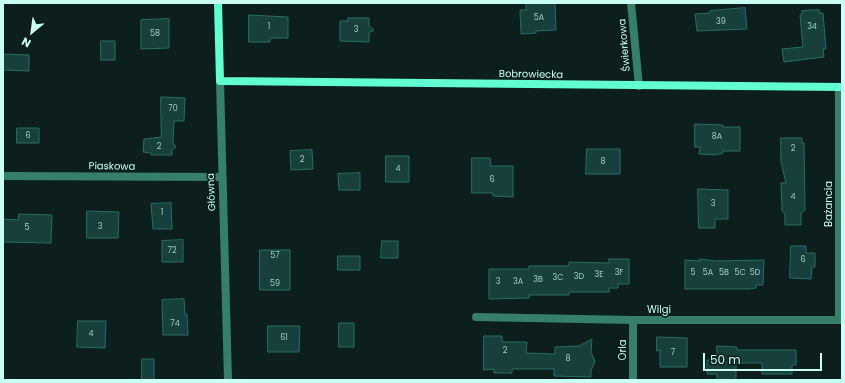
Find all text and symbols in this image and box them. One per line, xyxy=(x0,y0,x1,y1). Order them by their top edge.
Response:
north arrow xyxy=(12,12,52,52)
house number: 5A xyxy=(534,13,544,23)
house number: 39 xyxy=(716,17,726,27)
street label: Świerkowa xyxy=(617,18,633,72)
house number: 1 xyxy=(268,22,270,32)
house number: 34 xyxy=(807,22,817,32)
house number: 3 xyxy=(354,25,358,35)
house number: 58 xyxy=(150,29,160,39)
text: N xyxy=(19,33,34,51)
street label: Bobrowiecka xyxy=(499,68,563,82)
house number: 70 xyxy=(168,104,178,114)
house number: 6 xyxy=(25,131,31,141)
house number: 8A xyxy=(712,132,722,142)
house number: 2 xyxy=(157,142,161,152)
house number: 2 xyxy=(791,144,795,154)
house number: 2 xyxy=(300,155,304,165)
house number: 8 xyxy=(600,157,606,167)
street label: Piaskowa xyxy=(89,161,135,173)
house number: 4 xyxy=(395,164,401,174)
street label: Główna xyxy=(205,173,219,211)
house number: 6 xyxy=(489,175,495,185)
street label: Bażancia xyxy=(823,181,835,227)
house number: 4 xyxy=(790,192,796,202)
house number: 3 xyxy=(711,199,715,209)
house number: 1 xyxy=(161,208,163,218)
house number: 3 xyxy=(98,222,102,232)
house number: 5 xyxy=(24,223,30,233)
house number: 72 xyxy=(168,246,176,256)
house number: 57 xyxy=(270,251,280,261)
house number: 6 xyxy=(800,255,806,265)
house number: 3F xyxy=(615,268,623,278)
house number: 5 xyxy=(690,268,696,278)
house number: 5A xyxy=(703,268,713,278)
house number: 5B xyxy=(719,268,729,278)
house number: 5C xyxy=(734,268,746,278)
house number: 5D xyxy=(750,268,760,278)
house number: 3E xyxy=(595,270,603,280)
house number: 3D xyxy=(574,272,584,282)
house number: 3C xyxy=(553,273,563,283)
house number: 3B xyxy=(533,275,543,285)
house number: 3 xyxy=(496,277,500,287)
house number: 3A xyxy=(513,277,523,287)
house number: 59 xyxy=(270,279,280,289)
street label: Wilgi xyxy=(647,304,671,316)
house number: 74 xyxy=(170,319,180,329)
house number: 4 xyxy=(88,329,94,339)
house number: 61 xyxy=(280,333,288,343)
street label: Orla xyxy=(617,340,629,360)
scale bar xyxy=(705,345,824,371)
house number: 2 xyxy=(503,346,507,356)
house number: 7 xyxy=(671,348,675,358)
text: 50 m xyxy=(710,351,741,368)
house number: 8 xyxy=(565,354,571,364)

